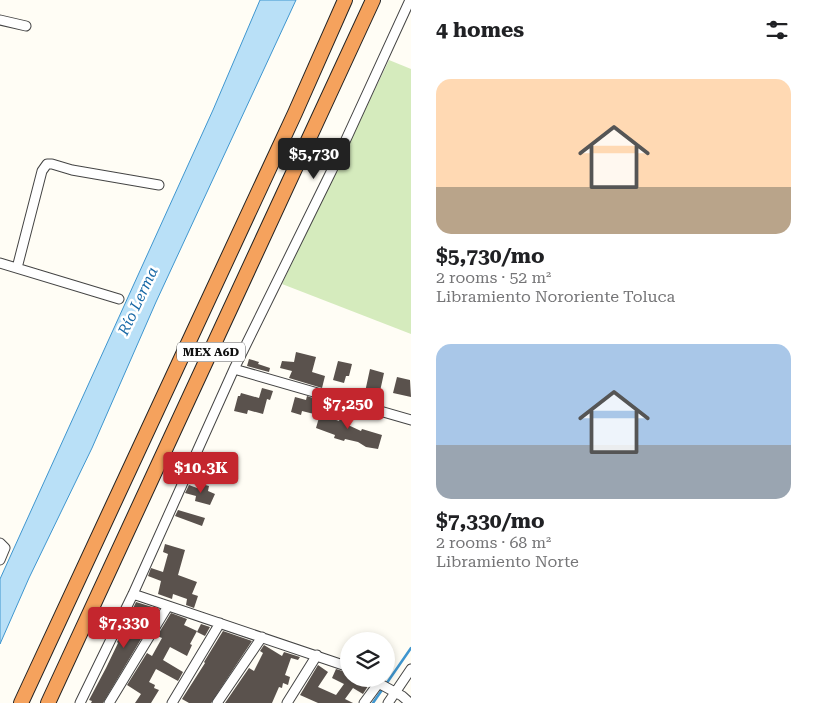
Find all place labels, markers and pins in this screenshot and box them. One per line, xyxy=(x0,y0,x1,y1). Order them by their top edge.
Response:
pin: $5,730 xyxy=(273,138,355,180)
pin: $7,250 xyxy=(307,388,389,430)
pin: $10.3K xyxy=(160,452,242,494)
pin: $7,330 xyxy=(83,606,165,649)

